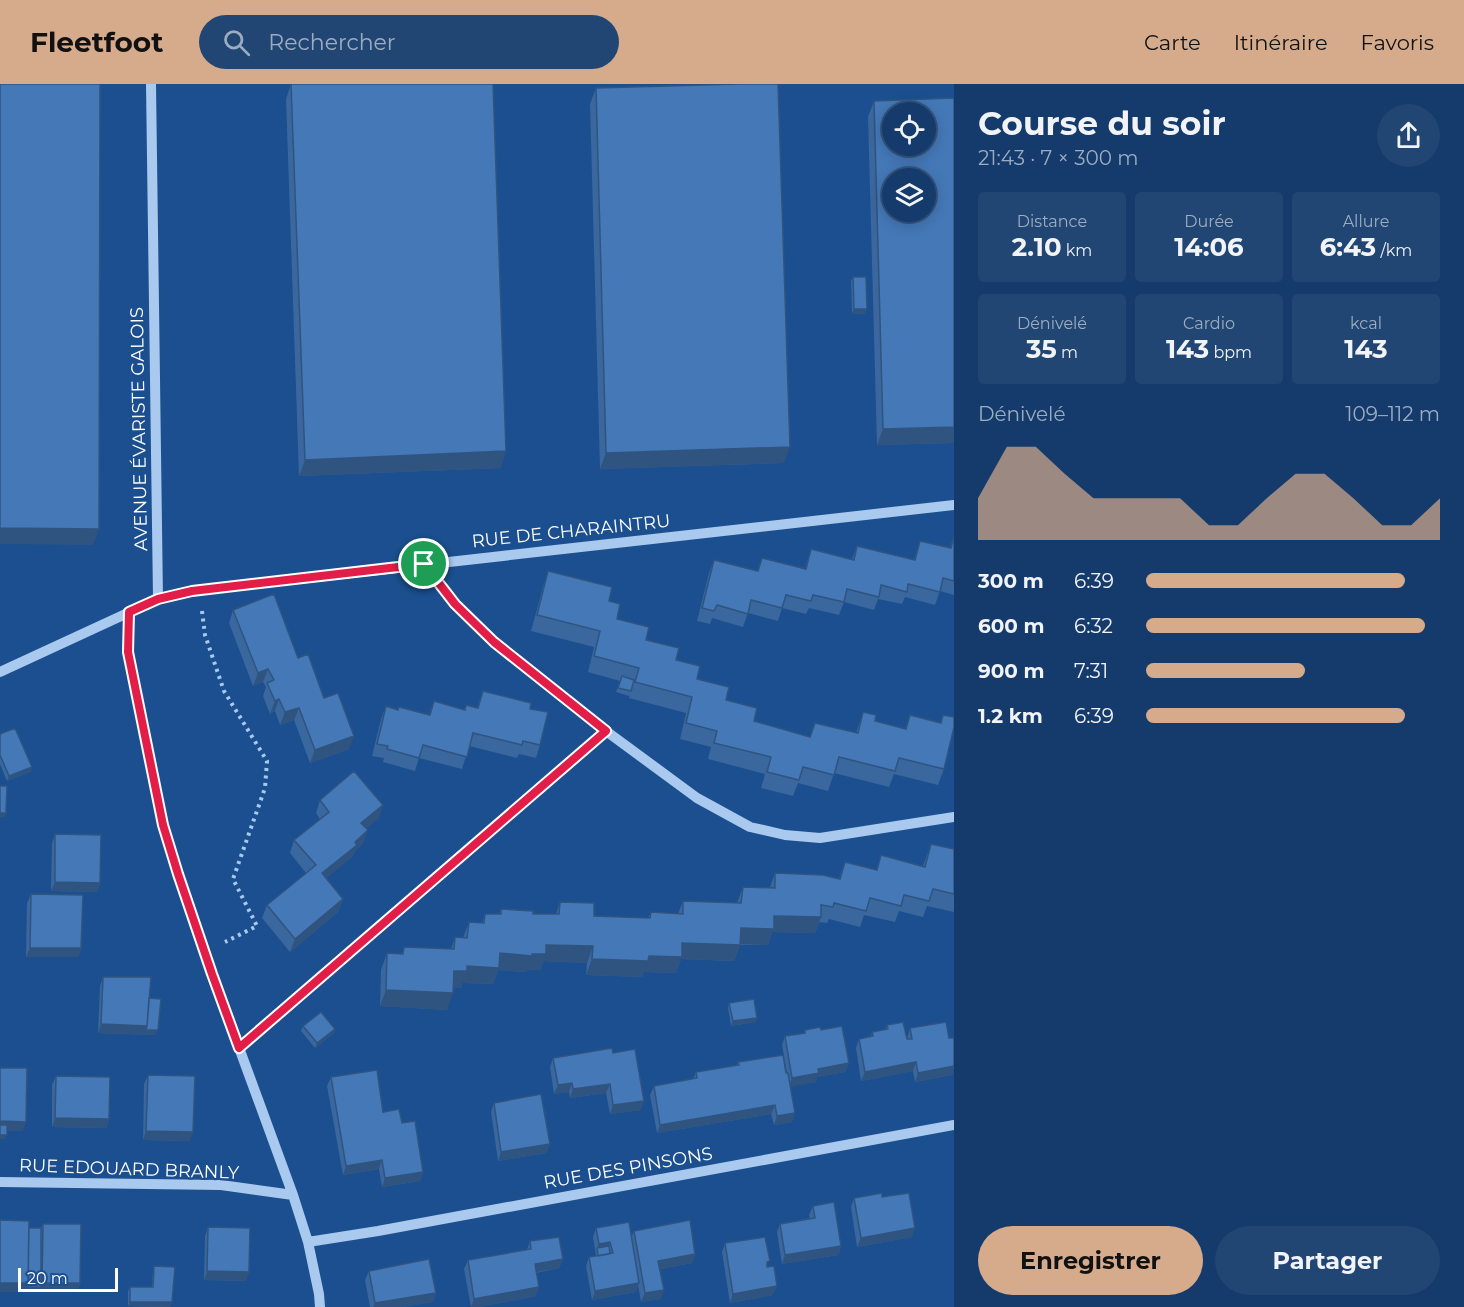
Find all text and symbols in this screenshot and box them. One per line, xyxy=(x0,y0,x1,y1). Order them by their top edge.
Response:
search box xyxy=(199,15,619,69)
text: Fleetfoot xyxy=(30,25,163,59)
icon: search xyxy=(220,26,253,59)
text: Rechercher xyxy=(268,29,396,56)
text: Carte xyxy=(1144,30,1201,55)
text: Itinéraire xyxy=(1234,30,1328,55)
text: Favoris xyxy=(1361,30,1434,55)
map controls xyxy=(882,102,936,222)
button: locate xyxy=(882,102,936,156)
text: Course du soir xyxy=(978,103,1226,143)
button: share xyxy=(1377,104,1440,167)
text: 21:43 · 7 × 300 m xyxy=(978,146,1139,170)
button: layers xyxy=(882,168,936,222)
text: Distance xyxy=(1017,212,1087,231)
text: Durée xyxy=(1184,212,1234,231)
text: Allure xyxy=(1343,212,1389,231)
text: 2.10 xyxy=(1012,231,1062,263)
text: 14:06 xyxy=(1174,231,1244,263)
text: 6:43 xyxy=(1320,231,1376,263)
text: km xyxy=(1062,241,1092,260)
text: /km xyxy=(1376,241,1412,260)
street label: AVENUE ÉVARISTE GALOIS xyxy=(126,307,152,551)
text: Dénivelé xyxy=(1017,314,1087,333)
text: Cardio xyxy=(1183,314,1235,333)
text: kcal xyxy=(1350,314,1382,333)
text: 35 xyxy=(1026,333,1057,365)
text: 143 xyxy=(1166,333,1209,365)
text: 143 xyxy=(1344,333,1388,365)
text: m xyxy=(1057,343,1078,362)
text: bpm xyxy=(1209,343,1252,362)
text: Dénivelé xyxy=(978,402,1066,426)
text: 109–112 m xyxy=(1345,402,1440,426)
street label: RUE DE CHARAINTRU xyxy=(471,510,671,552)
pin xyxy=(398,538,449,589)
icon: arrive xyxy=(407,547,440,580)
text: 300 m xyxy=(978,569,1044,593)
text: 6:39 xyxy=(1074,569,1114,593)
text: 600 m xyxy=(978,614,1045,638)
text: 6:32 xyxy=(1074,614,1113,638)
text: 900 m xyxy=(978,659,1045,683)
text: 7:31 xyxy=(1074,659,1108,683)
text: 1.2 km xyxy=(978,704,1043,728)
text: 6:39 xyxy=(1074,704,1114,728)
street label: RUE DES PINSONS xyxy=(542,1142,714,1194)
street label: RUE EDOUARD BRANLY xyxy=(19,1154,240,1184)
button: Enregistrer xyxy=(978,1226,1203,1295)
button: Partager xyxy=(1215,1226,1440,1295)
scale bar xyxy=(18,1265,118,1292)
text: 20 m xyxy=(27,1269,68,1288)

